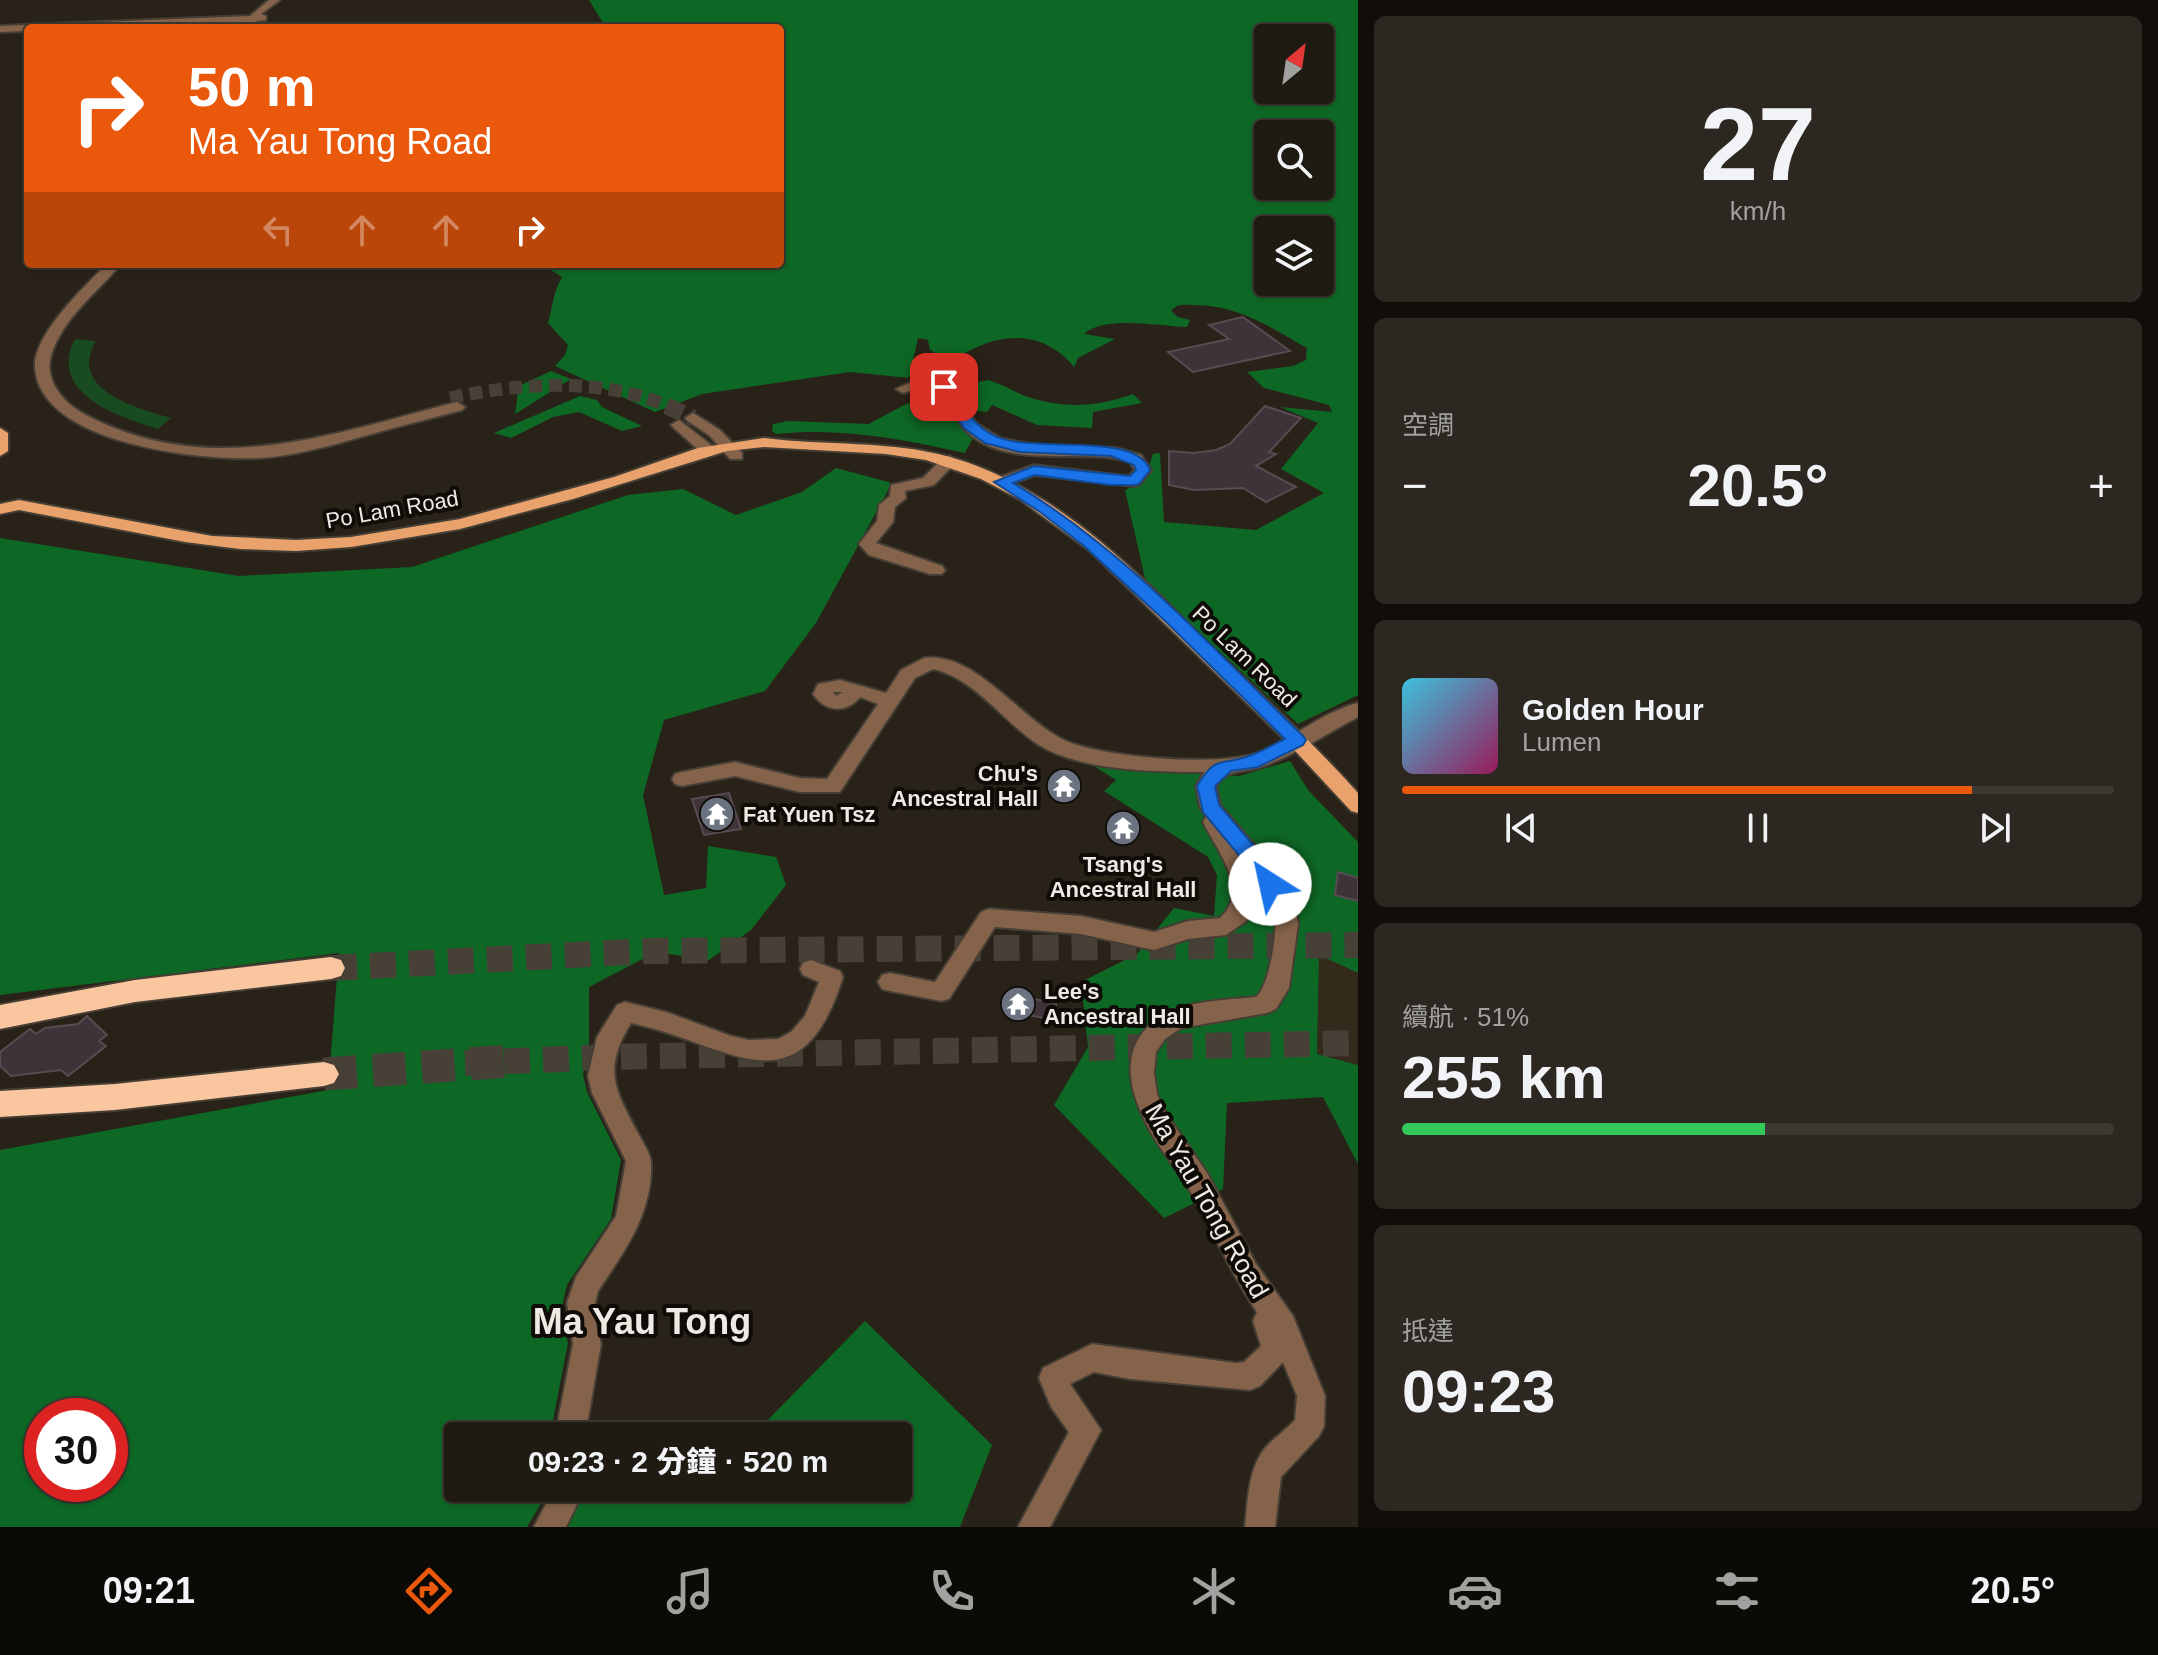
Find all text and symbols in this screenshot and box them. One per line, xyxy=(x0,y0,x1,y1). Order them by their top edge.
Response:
north arrow xyxy=(1254,24,1334,104)
map controls xyxy=(1254,24,1334,296)
text: 50 m xyxy=(188,55,316,118)
icon: right xyxy=(56,56,160,160)
text: 27 xyxy=(1700,86,1816,202)
button: search xyxy=(1254,120,1334,200)
text: Ma Yau Tong Road xyxy=(188,121,492,162)
text: km/h xyxy=(1730,196,1786,226)
icon: left xyxy=(256,208,300,252)
icon: ahead xyxy=(340,208,384,252)
icon: ahead xyxy=(424,208,468,252)
icon: right xyxy=(508,208,552,252)
button: layers xyxy=(1254,216,1334,296)
pin xyxy=(910,353,978,421)
icon: arrive xyxy=(922,365,966,409)
text: 空調 xyxy=(1402,410,1454,440)
text: 20.5° xyxy=(1688,452,1828,519)
text: − xyxy=(1402,461,1428,510)
text: + xyxy=(2088,461,2114,510)
street label: Po Lam Road xyxy=(324,486,461,533)
street label: Po Lam Road xyxy=(1188,601,1302,712)
text: Golden Hour xyxy=(1522,693,1704,726)
text: Lumen xyxy=(1522,727,1602,757)
place label: Chu's Ancestral Hall xyxy=(891,761,1038,811)
temple icon: Chu's Ancestral Hall xyxy=(1045,767,1083,805)
temple icon: Fat Yuen Tsz xyxy=(698,795,736,833)
place label: Fat Yuen Tsz xyxy=(743,802,875,827)
icon: previous xyxy=(1499,806,1543,850)
icon: pause xyxy=(1736,806,1780,850)
icon: next xyxy=(1973,806,2017,850)
temple icon: Tsang's Ancestral Hall xyxy=(1104,809,1142,847)
position arrow xyxy=(1228,842,1312,926)
place label: Tsang's Ancestral Hall xyxy=(1050,852,1196,902)
place label: Lee's Ancestral Hall xyxy=(1044,979,1191,1029)
temple icon: Lee's Ancestral Hall xyxy=(999,985,1037,1023)
text: 續航 · 51% xyxy=(1402,1002,1529,1032)
text: 255 km xyxy=(1402,1044,1606,1111)
street label: Ma Yau Tong Road xyxy=(1139,1098,1275,1304)
district label: Ma Yau Tong xyxy=(533,1301,751,1342)
text: 抵達 xyxy=(1402,1316,1454,1346)
text: 09:23 xyxy=(1402,1358,1555,1425)
speed limit sign: 30 xyxy=(24,1398,128,1502)
text: 09:23 · 2 分鐘 · 520 m xyxy=(528,1445,828,1478)
icon: directions xyxy=(401,1563,457,1619)
icon: music xyxy=(662,1563,718,1619)
icon: phone xyxy=(924,1563,980,1619)
icon: climate xyxy=(1186,1563,1242,1619)
icon: car xyxy=(1447,1563,1503,1619)
icon: filters xyxy=(1709,1563,1765,1619)
text: 09:21 xyxy=(103,1570,195,1611)
text: 20.5° xyxy=(1971,1570,2055,1611)

